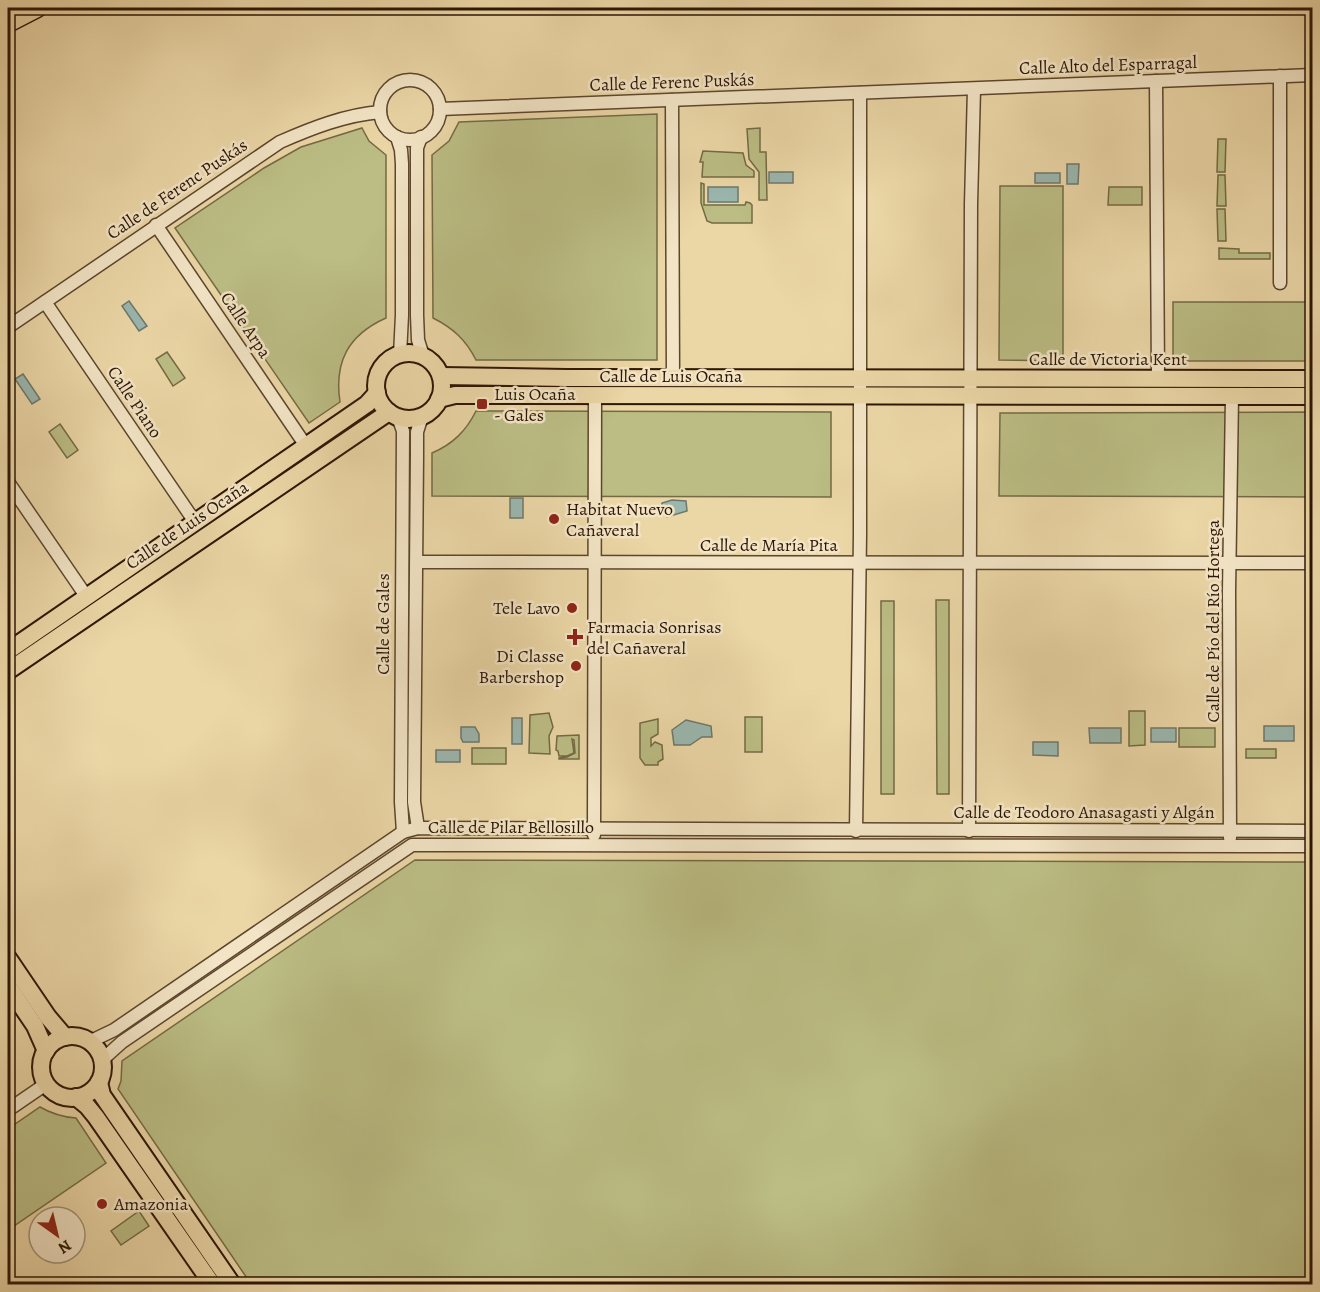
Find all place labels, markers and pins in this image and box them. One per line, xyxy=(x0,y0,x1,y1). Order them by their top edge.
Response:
place label: Luis Ocaña - Gales xyxy=(494,382,576,427)
marker: Luis Ocaña - Gales xyxy=(475,397,489,411)
place label: Habitat Nuevo Cañaveral xyxy=(566,497,673,542)
marker: Habitat Nuevo Cañaveral xyxy=(547,512,561,526)
place label: Tele Lavo xyxy=(493,596,560,620)
marker: Tele Lavo xyxy=(565,601,579,615)
place label: Farmacia Sonrisas del Cañaveral xyxy=(587,615,722,660)
marker: Farmacia Sonrisas del Cañaveral xyxy=(568,630,582,644)
place label: Di Classe Barbershop xyxy=(479,644,564,689)
marker: Di Classe Barbershop xyxy=(569,659,583,673)
place label: Amazonia xyxy=(113,1192,189,1216)
marker: Amazonia xyxy=(95,1197,109,1211)

